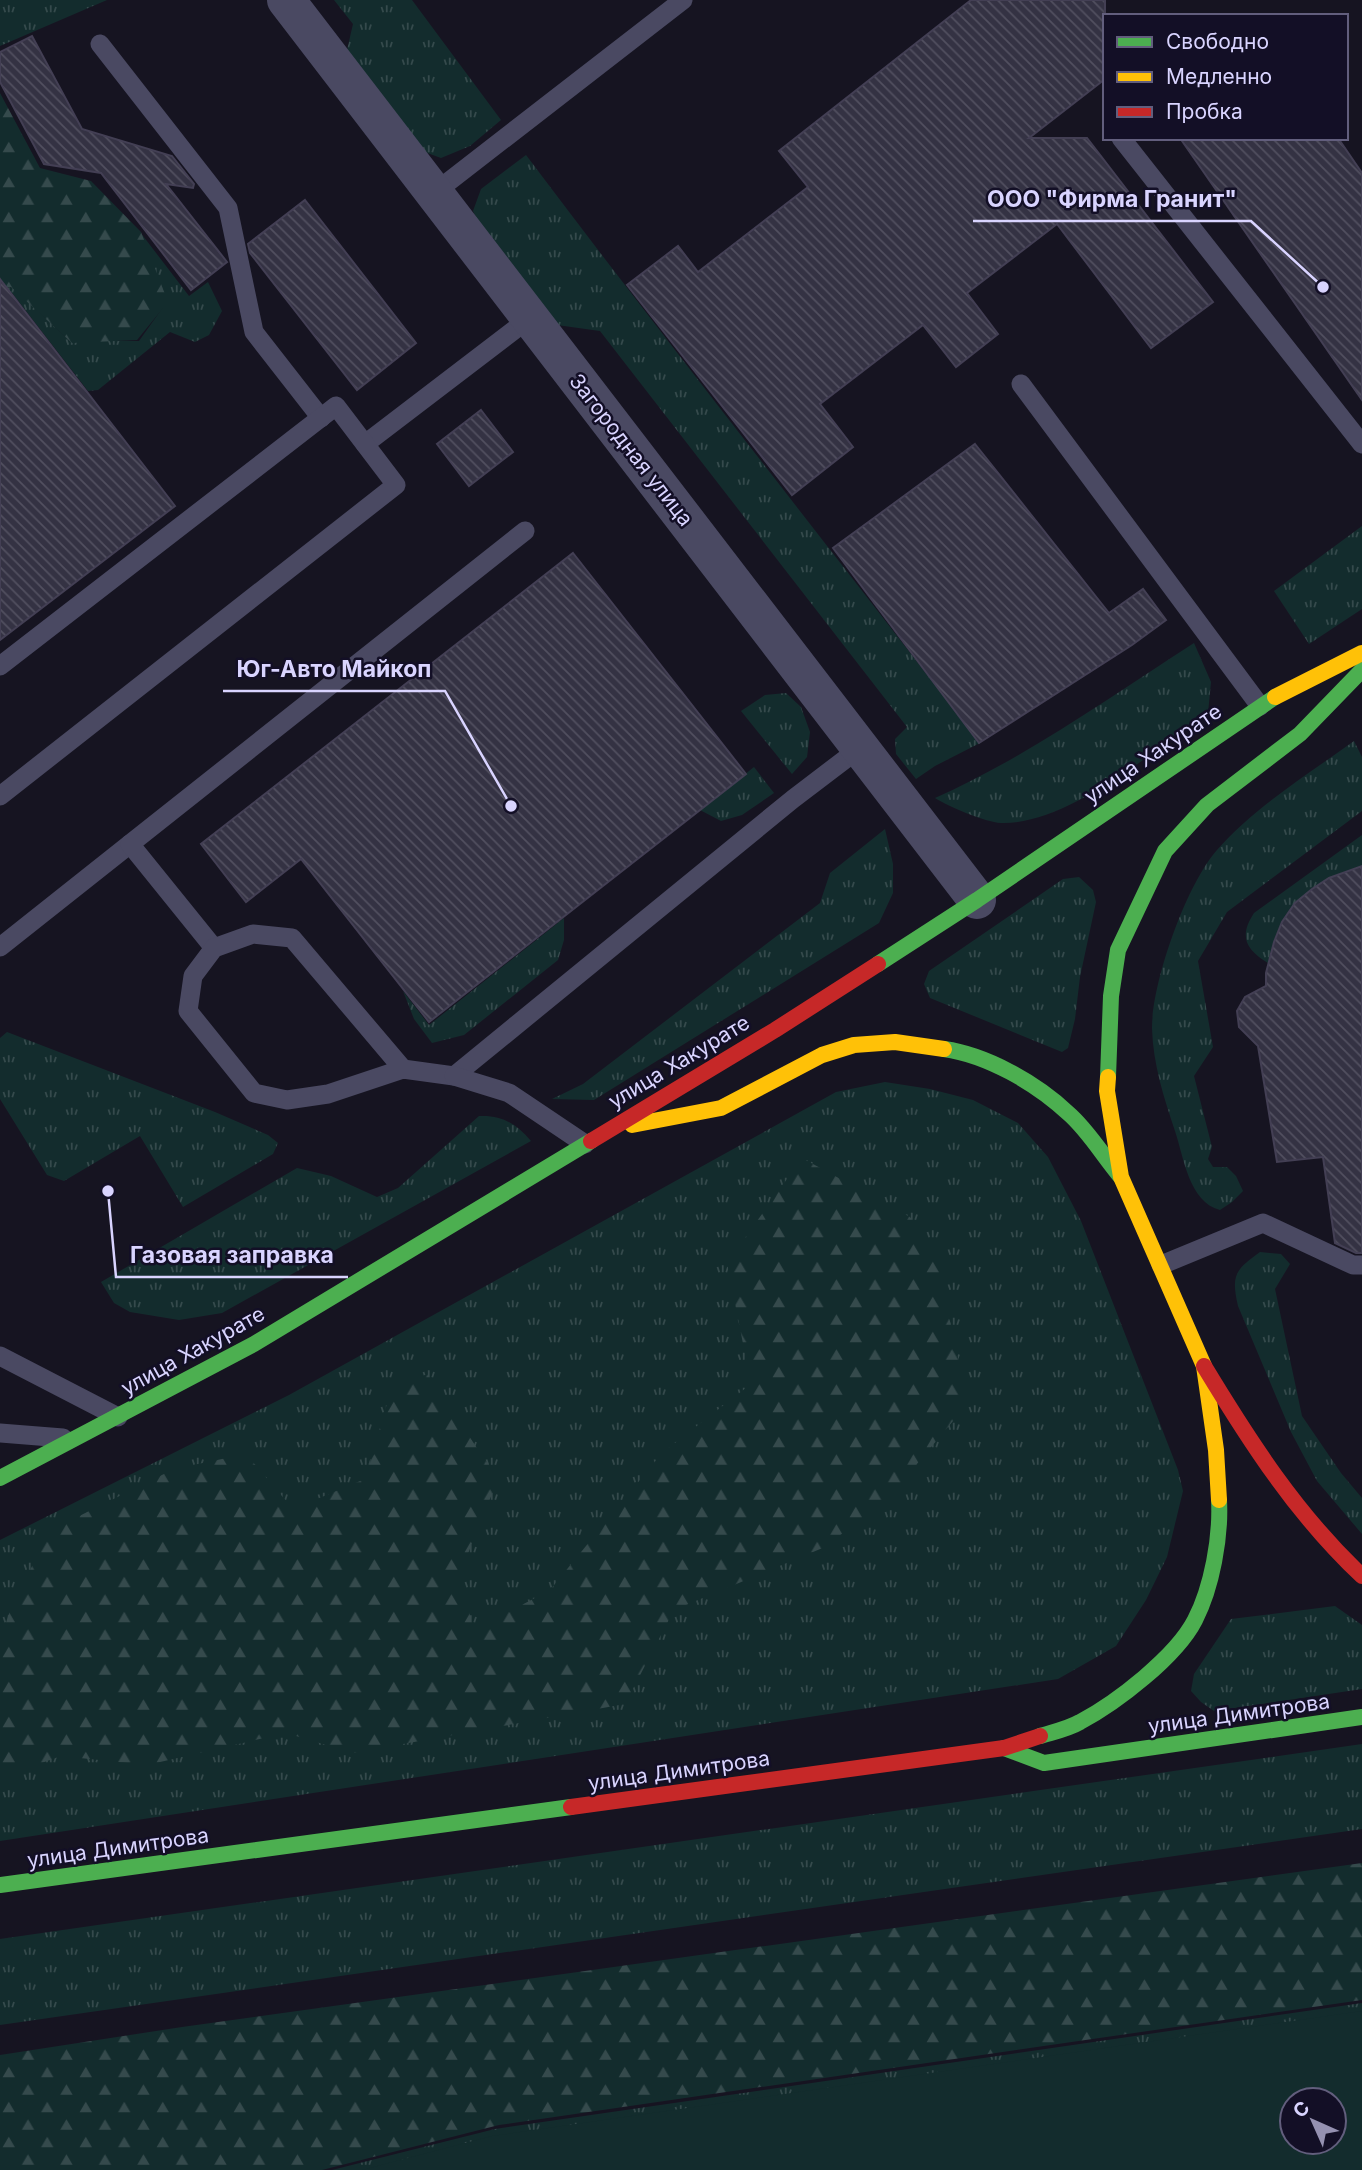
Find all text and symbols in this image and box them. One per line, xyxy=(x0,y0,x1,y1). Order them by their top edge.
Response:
legend xyxy=(1103,14,1348,140)
text: Свободно xyxy=(1166,29,1269,54)
text: Медленно xyxy=(1166,64,1272,89)
text: Пробка xyxy=(1166,99,1243,124)
callout: ООО "Фирма Гранит" xyxy=(973,177,1251,221)
text: ООО "Фирма Гранит" xyxy=(987,185,1237,213)
street label: Загородная улица xyxy=(564,369,699,531)
callout: Юг-Авто Майкоп xyxy=(223,647,445,691)
text: Юг-Авто Майкоп xyxy=(237,655,431,683)
street label: улица Хакурате xyxy=(1079,698,1226,809)
street label: улица Хакурате xyxy=(604,1010,754,1114)
callout: Газовая заправка xyxy=(116,1233,348,1277)
text: Газовая заправка xyxy=(130,1241,334,1269)
street label: улица Хакурате xyxy=(117,1301,269,1400)
street label: улица Димитрова xyxy=(1147,1688,1331,1739)
street label: улица Димитрова xyxy=(587,1745,771,1796)
street label: улица Димитрова xyxy=(26,1822,210,1873)
north arrow xyxy=(1278,2086,1348,2156)
text: С xyxy=(1288,2096,1314,2122)

